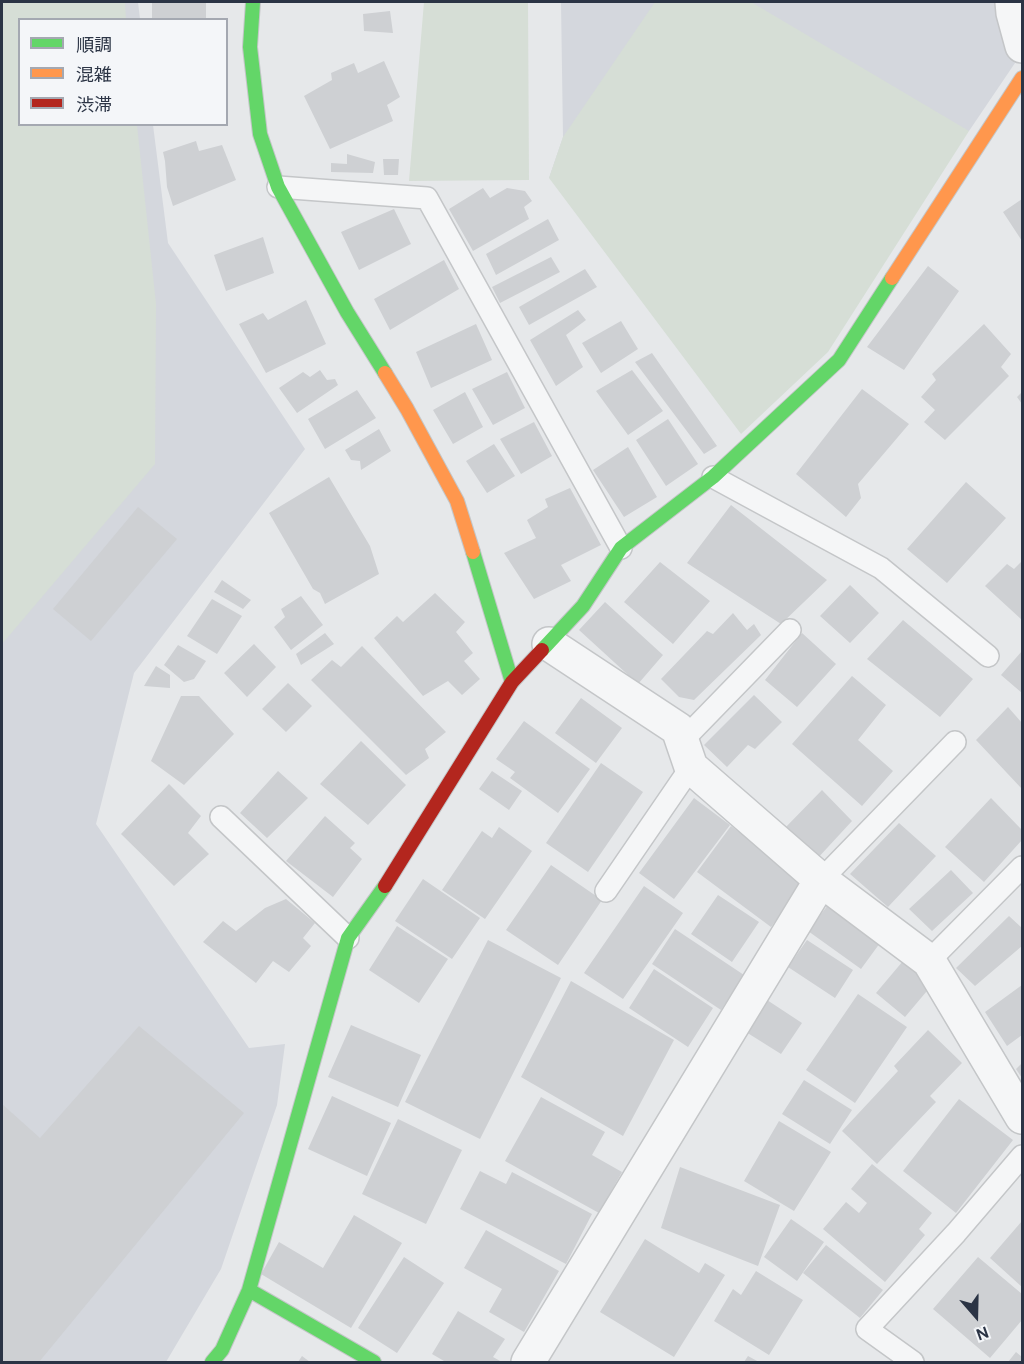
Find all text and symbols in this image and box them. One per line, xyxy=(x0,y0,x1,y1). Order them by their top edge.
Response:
legend xyxy=(18,18,228,126)
text: 順調 xyxy=(76,33,112,57)
text: 混雑 xyxy=(76,63,112,87)
text: 渋滞 xyxy=(76,93,112,117)
north arrow xyxy=(946,1286,1006,1346)
text: N xyxy=(973,1322,991,1345)

